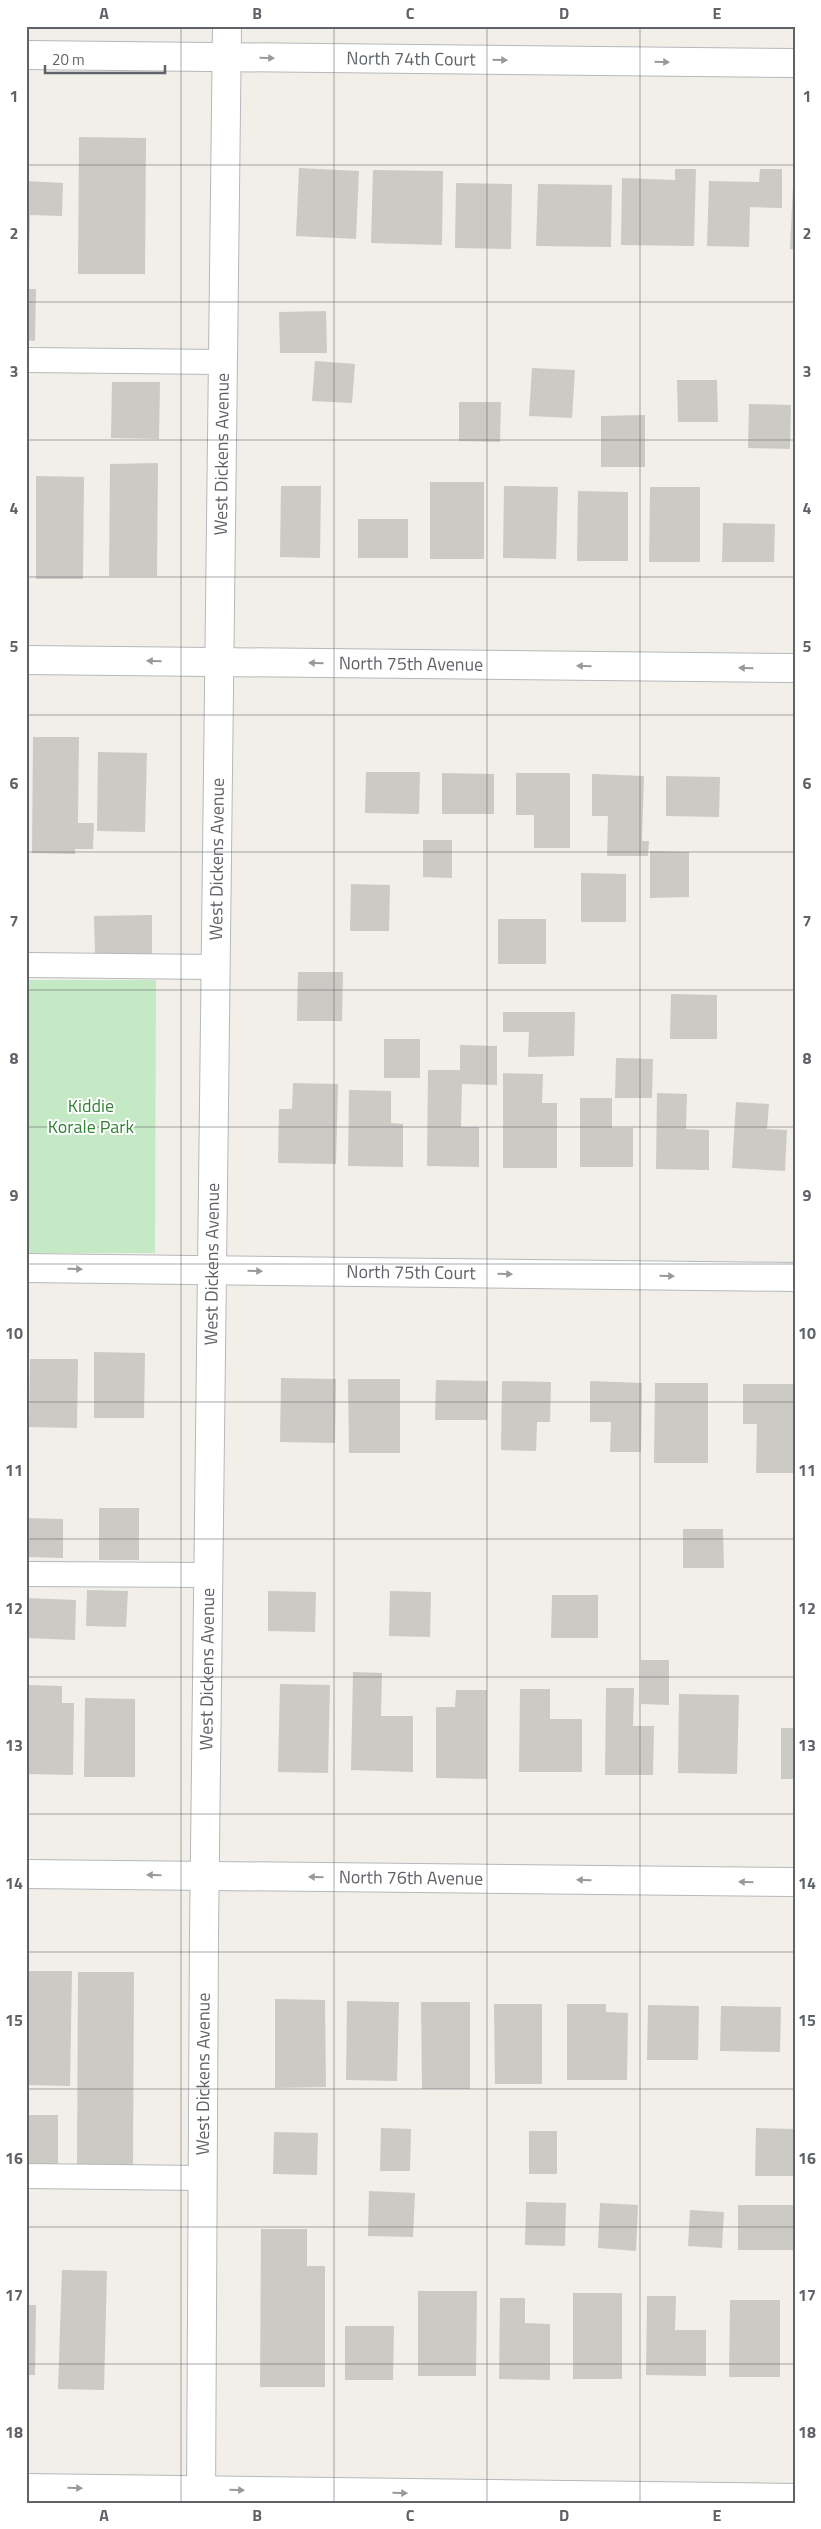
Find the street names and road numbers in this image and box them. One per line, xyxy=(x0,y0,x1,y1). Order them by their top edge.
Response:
street label: North 74th Court xyxy=(346,44,476,73)
street label: West Dickens Avenue xyxy=(207,373,236,536)
street label: North 75th Avenue xyxy=(339,649,483,678)
street label: West Dickens Avenue xyxy=(202,778,231,941)
street label: West Dickens Avenue xyxy=(197,1183,226,1346)
street label: North 75th Court xyxy=(346,1258,476,1286)
street label: West Dickens Avenue xyxy=(192,1588,221,1750)
street label: North 76th Avenue xyxy=(339,1863,483,1892)
street label: West Dickens Avenue xyxy=(189,1993,217,2155)

